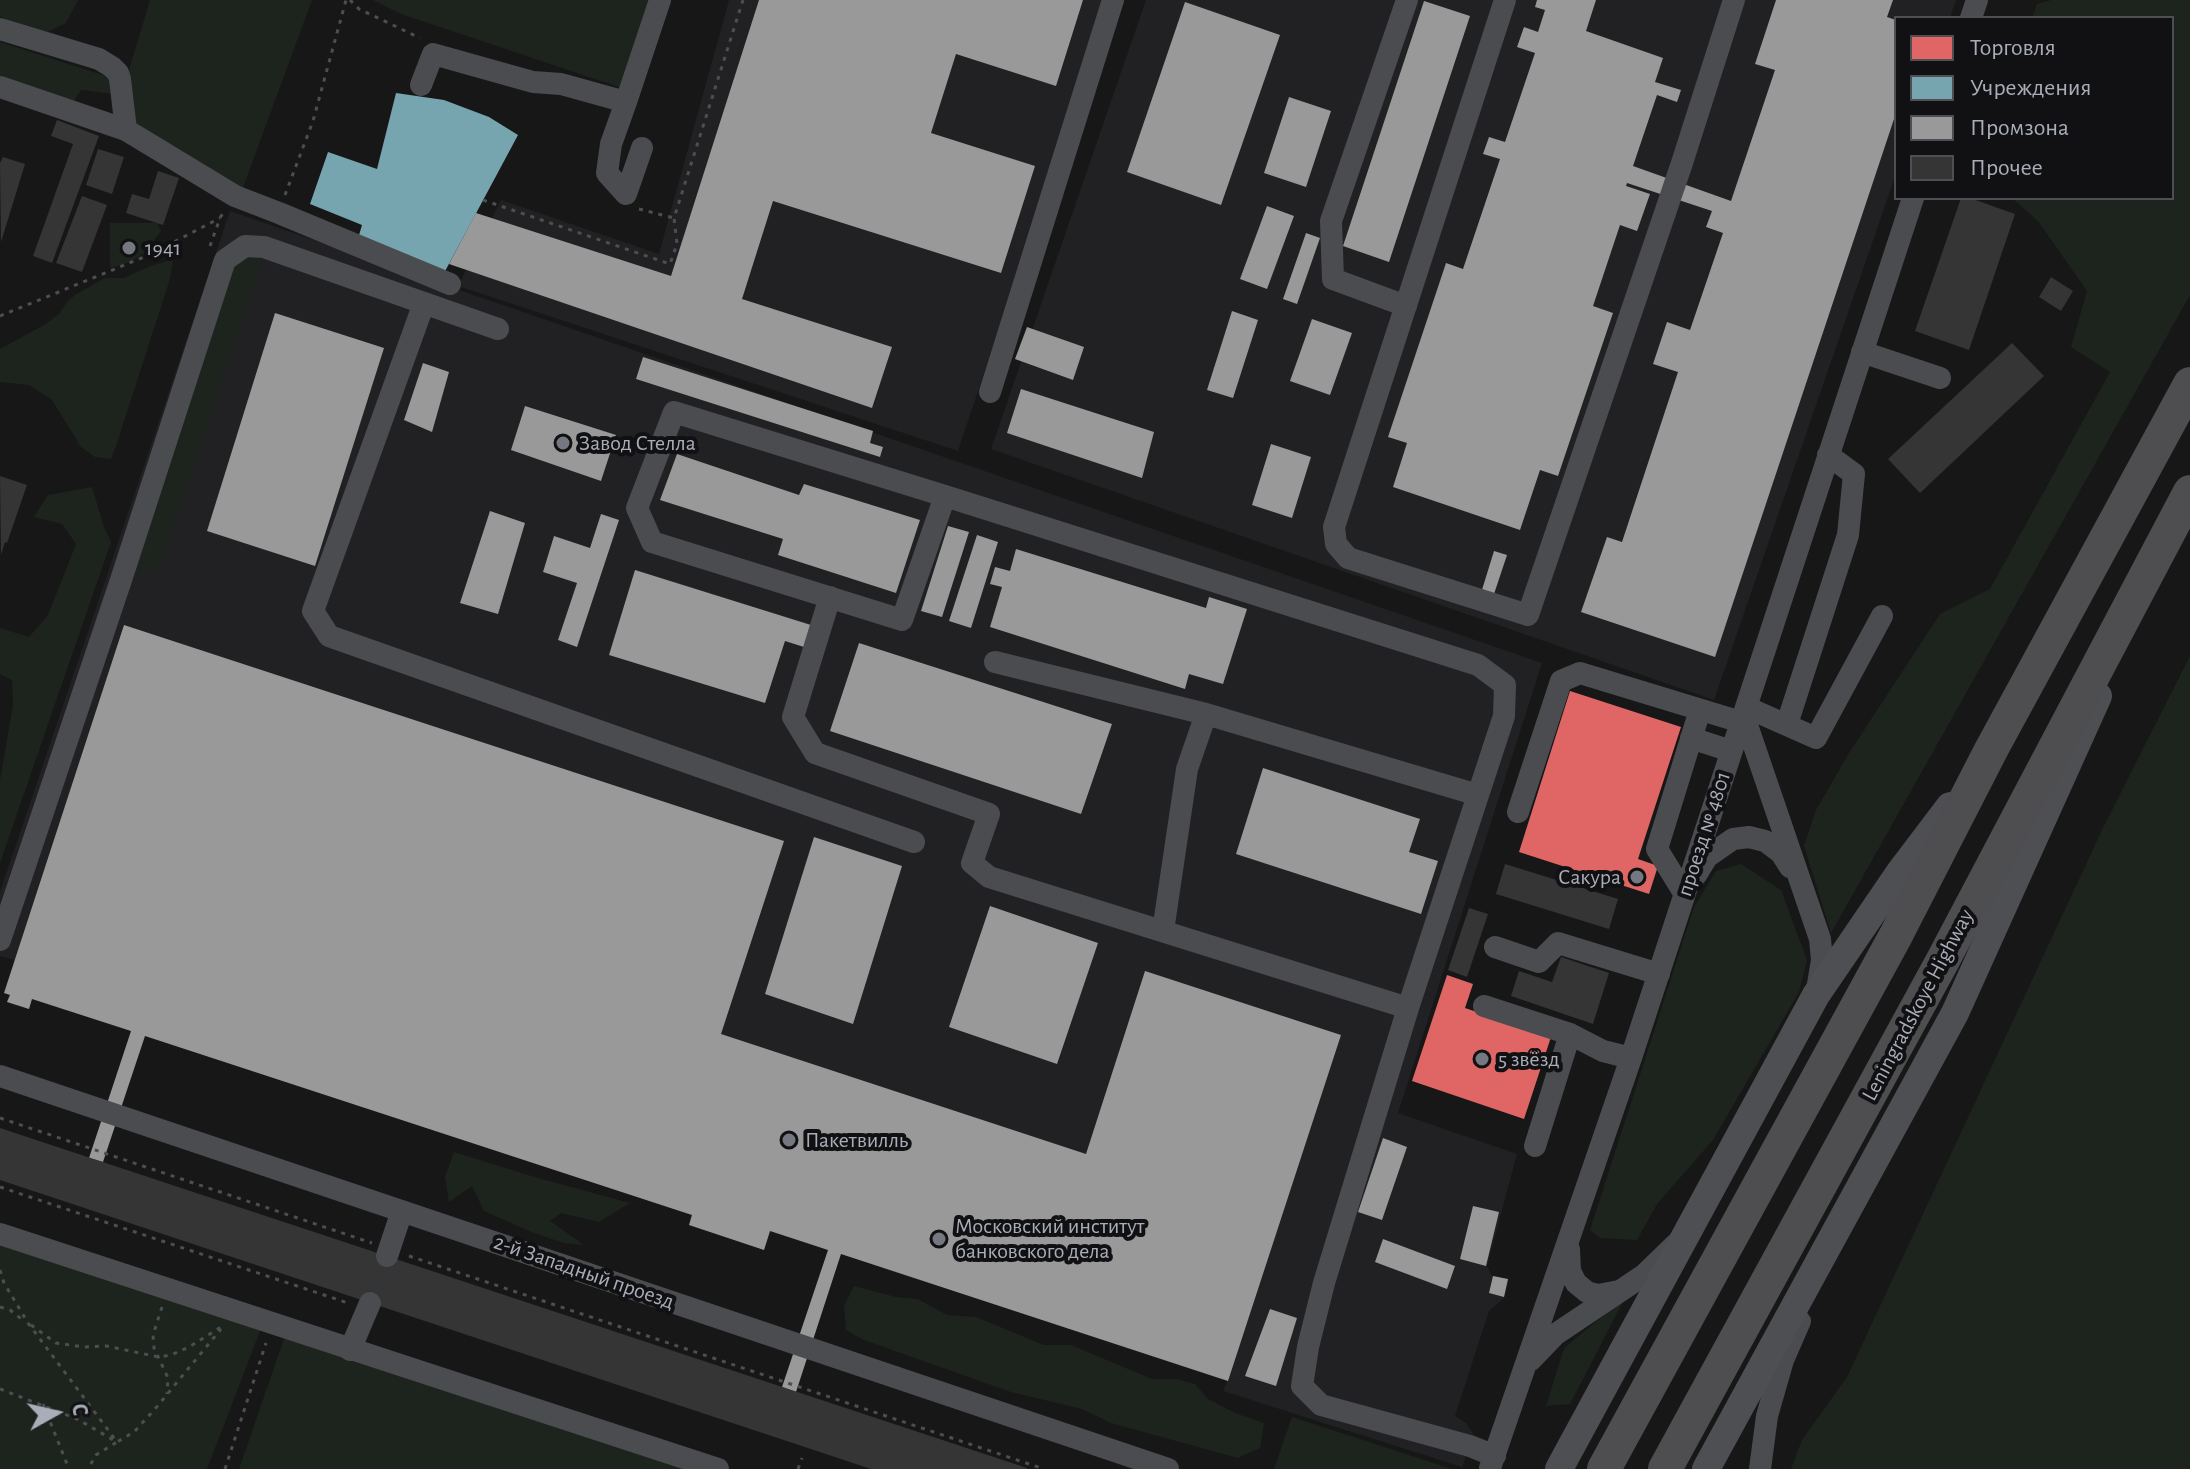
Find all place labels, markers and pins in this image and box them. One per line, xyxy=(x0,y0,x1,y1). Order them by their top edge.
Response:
place label: 1941 xyxy=(145,235,181,261)
marker: 1941 xyxy=(120,239,138,257)
place label: Завод Стелла xyxy=(579,430,696,456)
marker: Завод Стелла xyxy=(554,434,572,452)
place label: Сакура xyxy=(1558,864,1621,890)
marker: Сакура xyxy=(1628,868,1646,886)
place label: 5 звёзд xyxy=(1498,1046,1560,1072)
marker: 5 звёзд xyxy=(1473,1050,1491,1068)
place label: Пакетвилль xyxy=(805,1127,908,1153)
marker: Пакетвилль xyxy=(780,1131,798,1149)
place label: Московский институт банковского дела xyxy=(955,1213,1144,1264)
marker: Московский институт банковского дела xyxy=(930,1230,948,1248)

